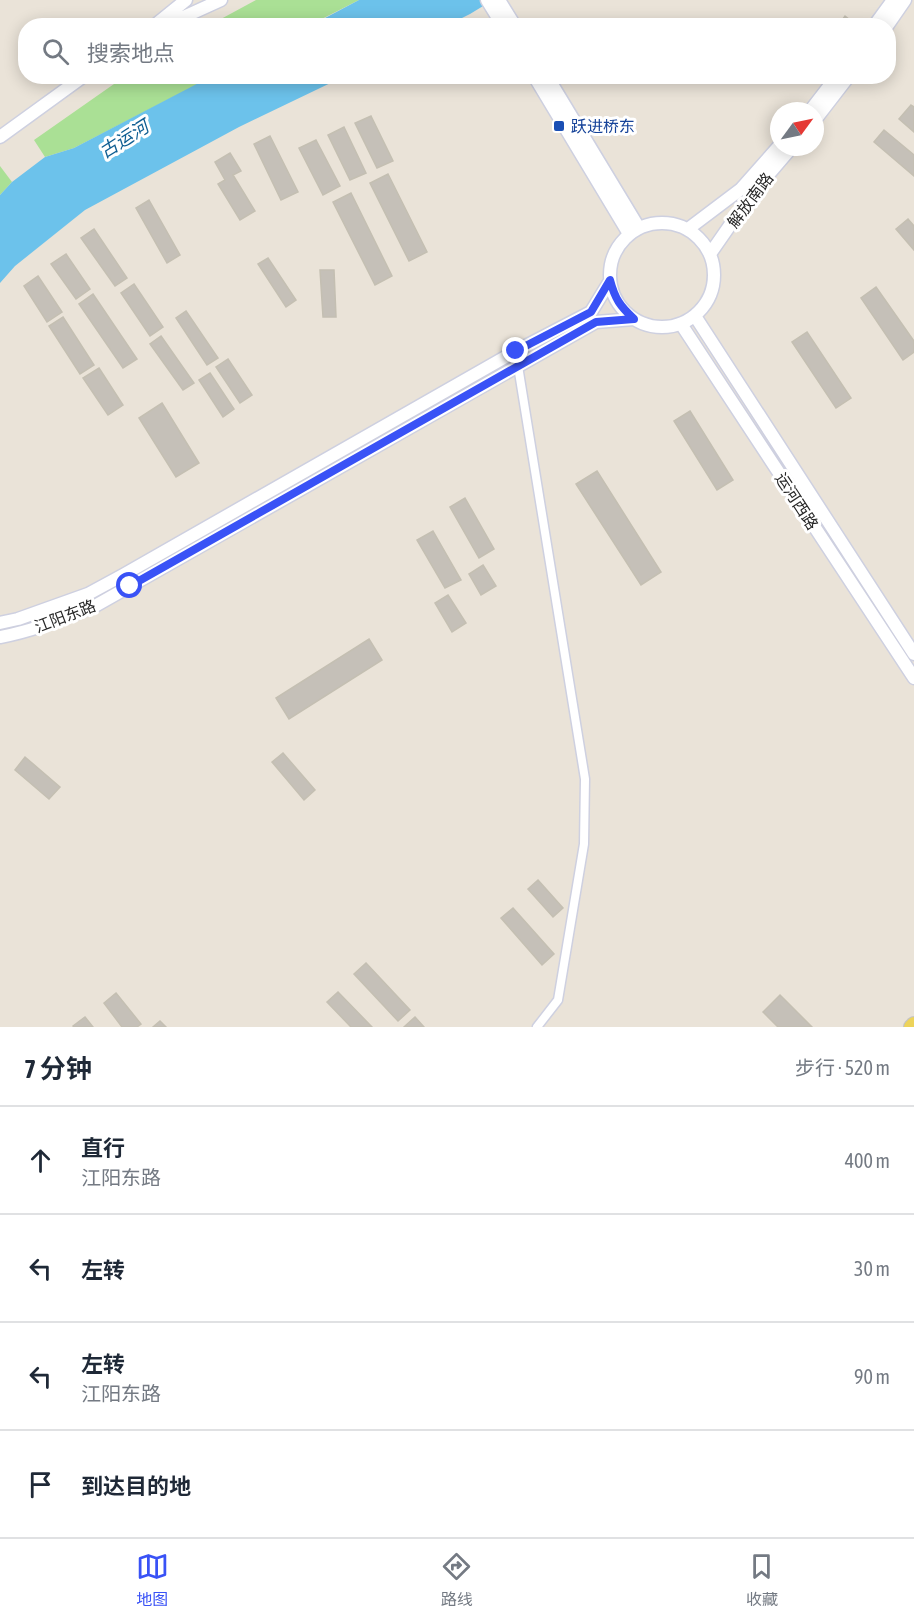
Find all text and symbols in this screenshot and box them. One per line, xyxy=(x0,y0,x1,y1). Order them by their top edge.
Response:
search box xyxy=(18,18,896,84)
icon: search xyxy=(39,35,72,68)
text: 搜索地点 xyxy=(87,40,175,66)
north arrow xyxy=(770,102,824,156)
water label: 古运河 xyxy=(96,114,155,162)
place label: 跃进桥东 xyxy=(571,117,635,135)
marker: 跃进桥东 xyxy=(552,119,566,133)
street label: 解放南路 xyxy=(724,169,776,231)
route end xyxy=(502,337,528,363)
street label: 运河西路 xyxy=(772,469,822,533)
route start xyxy=(116,572,142,598)
street label: 江阳东路 xyxy=(32,596,98,636)
text: 7 分钟 xyxy=(24,1054,92,1084)
text: 步行 · 520 m xyxy=(795,1056,890,1079)
text: 直行 xyxy=(81,1135,125,1161)
icon: ahead xyxy=(24,1144,57,1177)
text: 400 m xyxy=(845,1149,890,1172)
text: 江阳东路 xyxy=(81,1166,161,1189)
icon: left xyxy=(24,1252,57,1285)
text: 左转 xyxy=(81,1257,125,1283)
text: 30 m xyxy=(854,1257,890,1280)
text: 左转 xyxy=(81,1351,125,1377)
icon: left xyxy=(24,1360,57,1393)
text: 90 m xyxy=(854,1365,890,1388)
text: 江阳东路 xyxy=(81,1382,161,1405)
icon: arrive xyxy=(24,1468,57,1501)
text: 到达目的地 xyxy=(81,1473,191,1499)
tab: 地图 xyxy=(136,1550,169,1610)
tab: 路线 xyxy=(440,1550,473,1610)
tab: 收藏 xyxy=(745,1550,778,1610)

